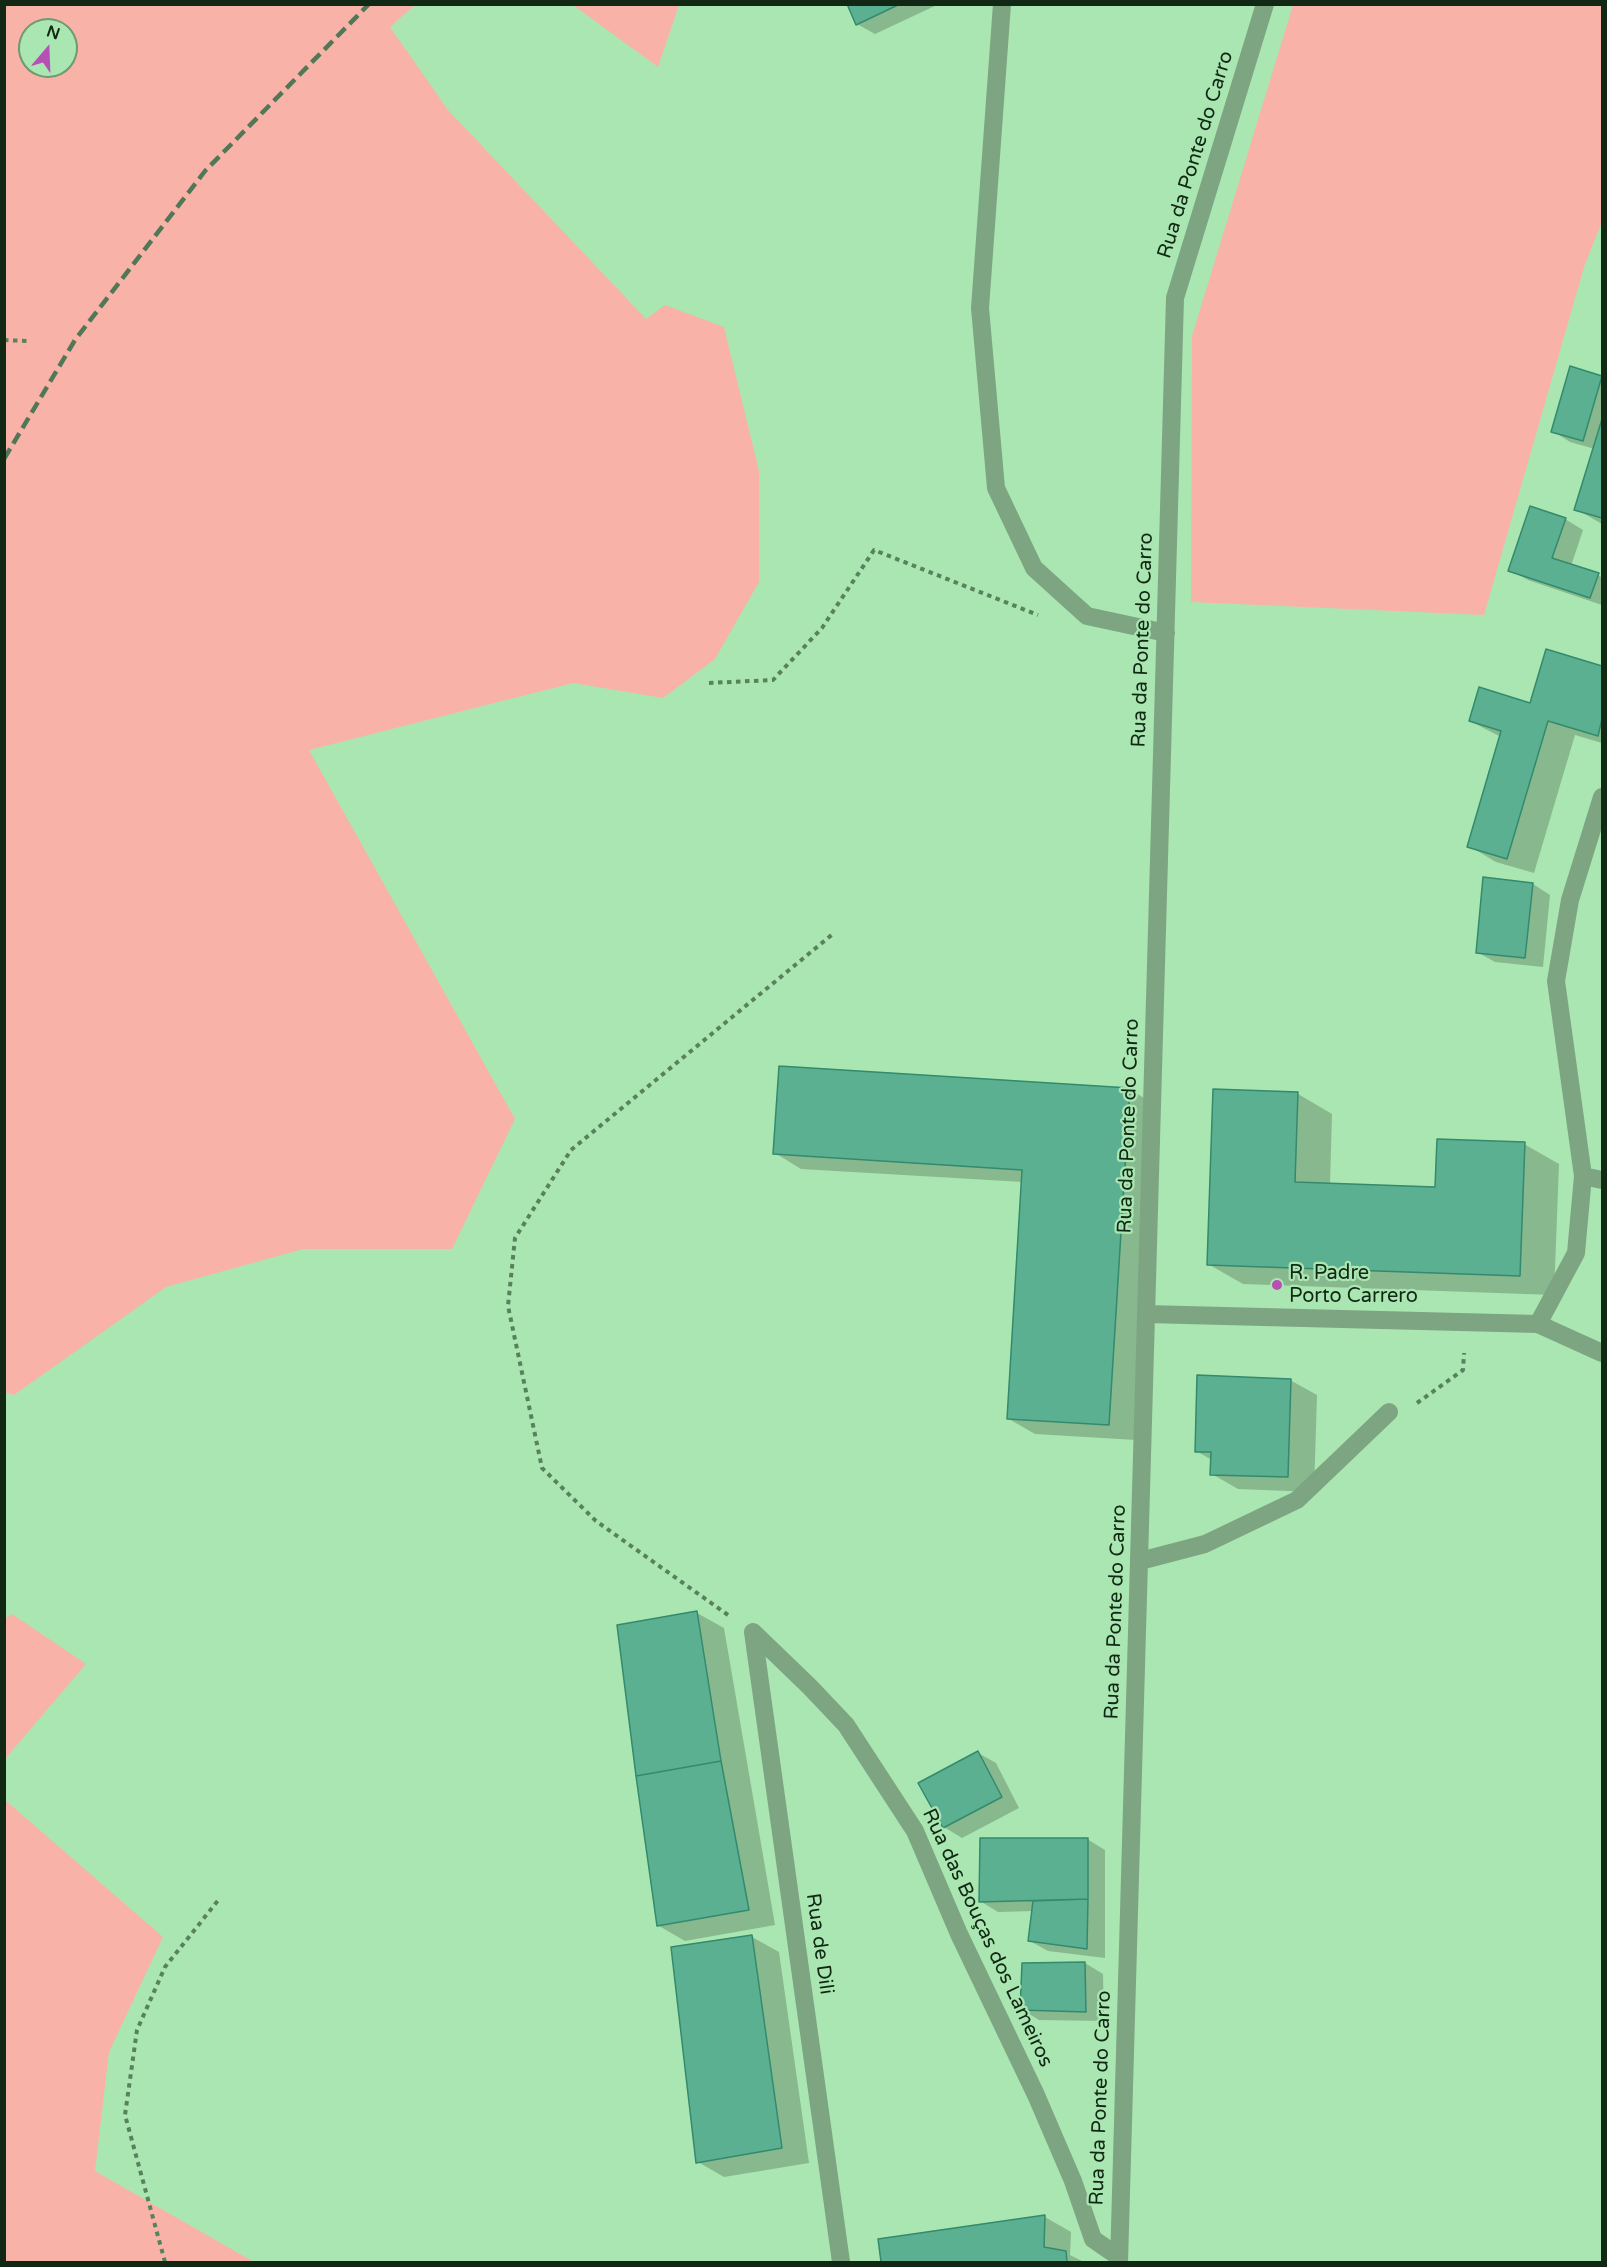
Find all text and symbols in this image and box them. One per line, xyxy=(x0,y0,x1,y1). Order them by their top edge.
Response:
north arrow xyxy=(18,18,78,78)
text: N xyxy=(44,21,63,44)
street label: Rua da Ponte do Carro xyxy=(1153,48,1239,262)
street label: Rua da Ponte do Carro xyxy=(1127,532,1159,748)
street label: Rua da Ponte do Carro xyxy=(1113,1018,1145,1234)
place label: R. Padre Porto Carrero xyxy=(1289,1262,1418,1309)
marker: R. Padre Porto Carrero xyxy=(1270,1278,1284,1292)
street label: Rua da Ponte do Carro xyxy=(1100,1504,1132,1720)
street label: Rua das Bouças dos Lameiros xyxy=(916,1805,1058,2071)
street label: Rua de Dili xyxy=(800,1892,838,1996)
street label: Rua da Ponte do Carro xyxy=(1085,1990,1117,2206)

